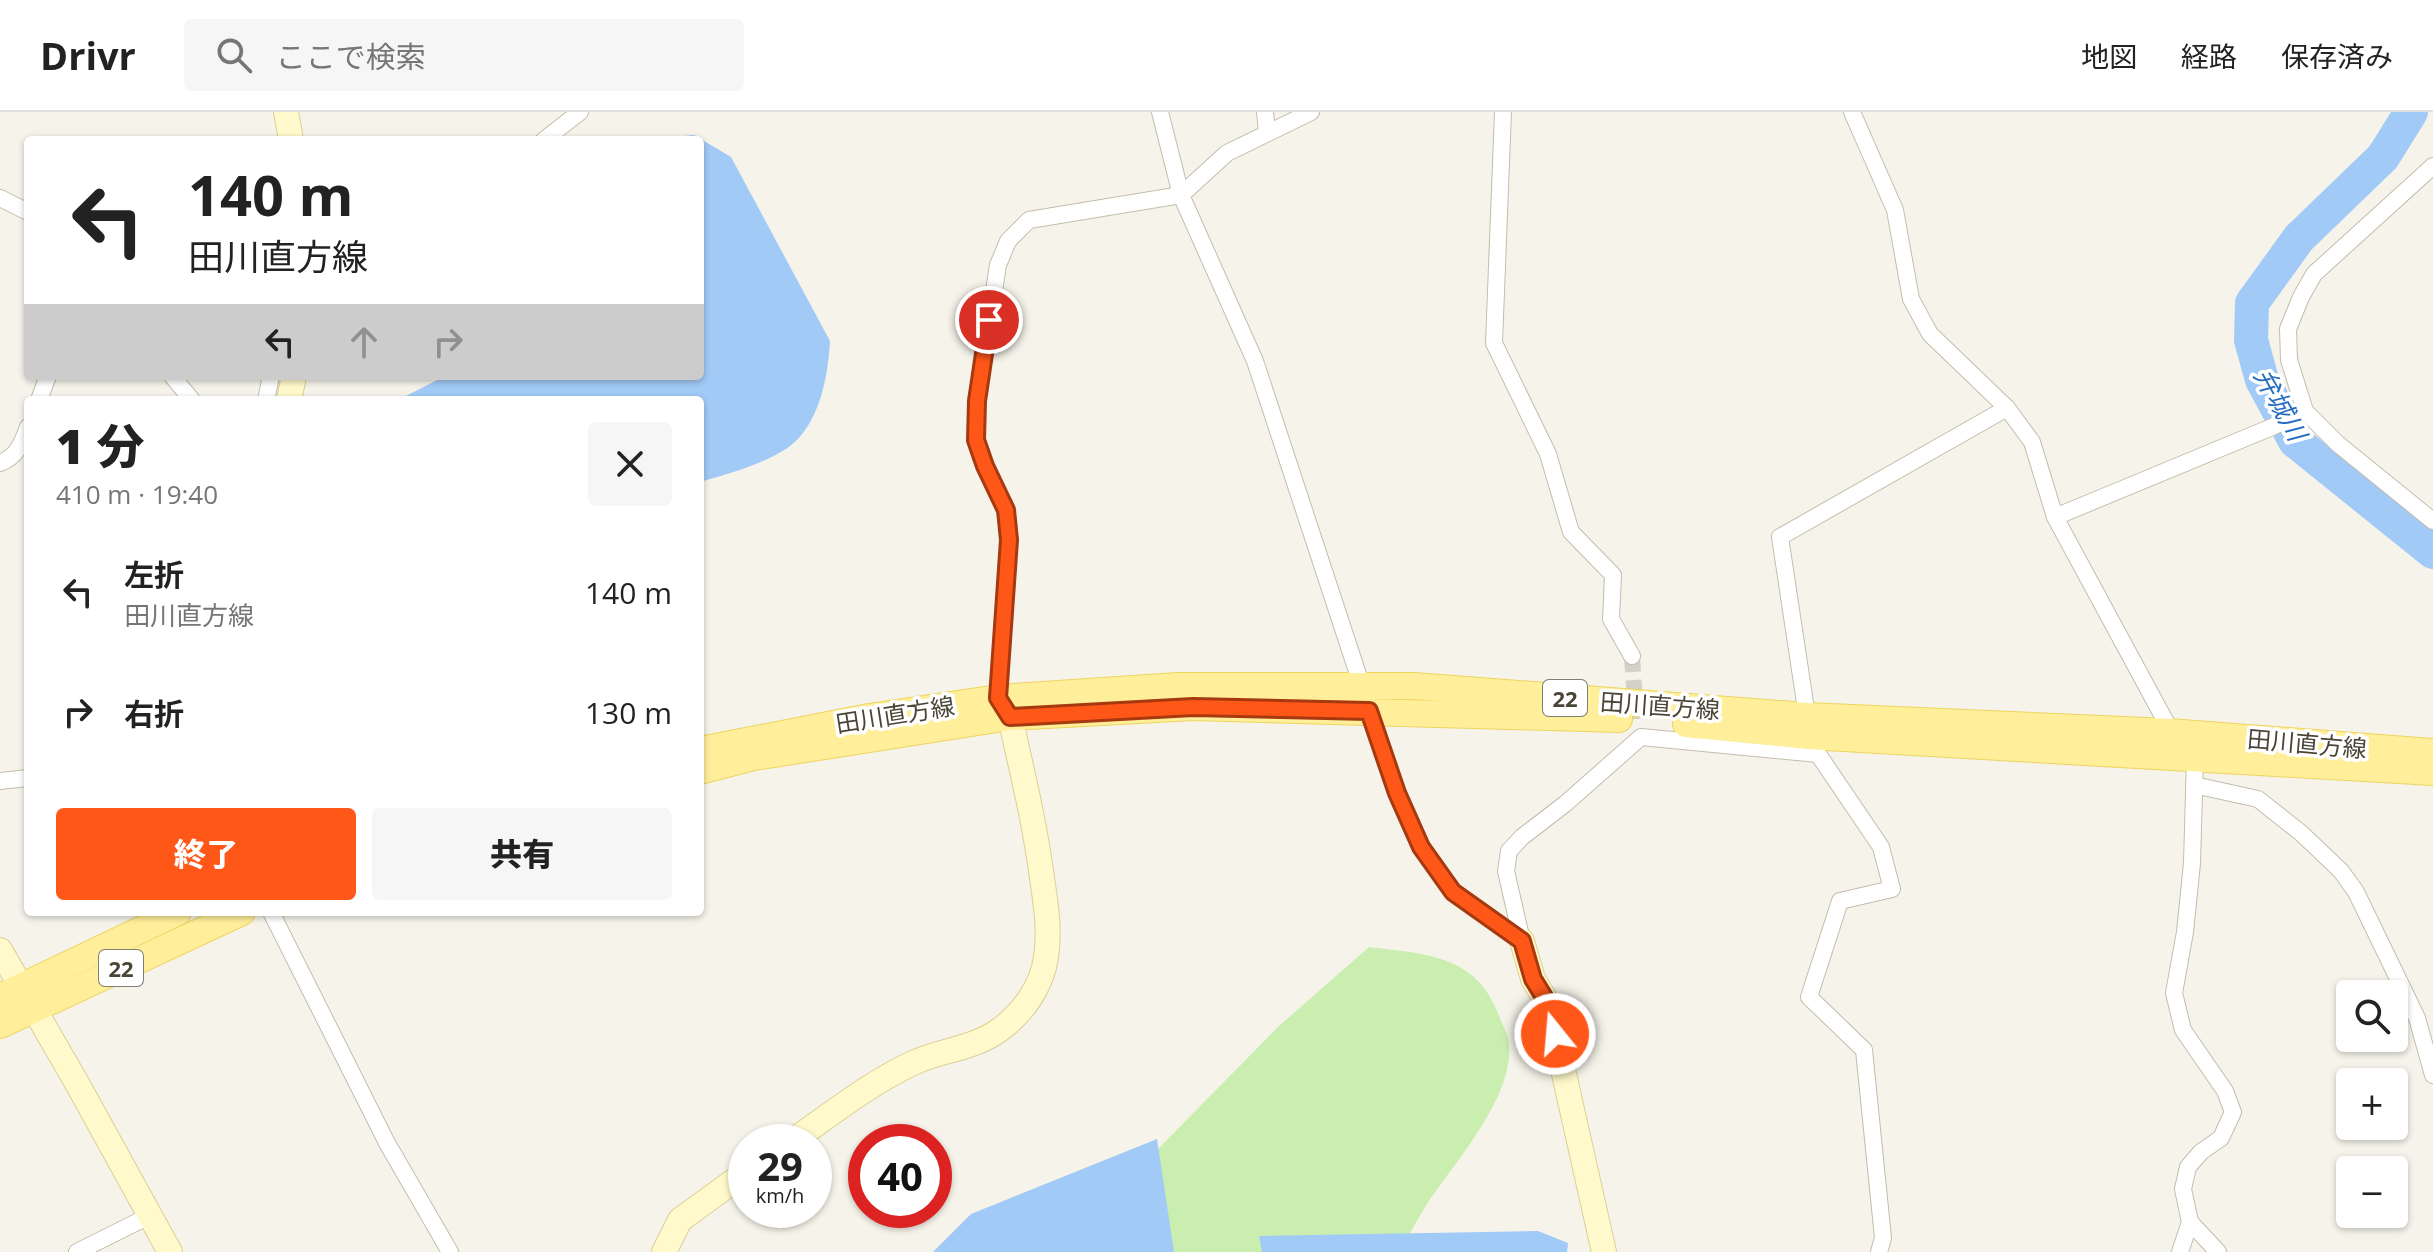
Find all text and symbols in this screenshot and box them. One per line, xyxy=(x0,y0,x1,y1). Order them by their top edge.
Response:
search box xyxy=(184,19,744,91)
text: Drivr xyxy=(40,29,136,81)
icon: search xyxy=(212,33,256,77)
text: ここで検索 xyxy=(276,36,426,77)
text: 地図 xyxy=(2081,37,2137,75)
text: 経路 xyxy=(2181,37,2237,75)
text: 保存済み xyxy=(2281,37,2393,75)
text: 140 m xyxy=(188,156,354,232)
icon: left xyxy=(56,168,160,272)
text: 田川直方線 xyxy=(188,232,368,281)
pin xyxy=(955,286,1023,354)
icon: arrive xyxy=(967,298,1011,342)
icon: left xyxy=(258,320,302,364)
icon: ahead xyxy=(342,320,386,364)
icon: right xyxy=(426,320,470,364)
water label: 弁城川 xyxy=(2246,361,2317,449)
text: 1 分 xyxy=(56,413,145,478)
button: close xyxy=(588,422,672,506)
text: 410 m · 19:40 xyxy=(56,476,218,512)
text: 左折 xyxy=(124,554,184,595)
icon: left xyxy=(56,570,100,614)
text: 140 m xyxy=(585,572,672,613)
text: 田川直方線 xyxy=(124,597,254,633)
road number: 22 xyxy=(1543,680,1587,716)
street label: 田川直方線 xyxy=(1599,684,1721,726)
street label: 田川直方線 xyxy=(833,688,957,740)
icon: right xyxy=(56,690,100,734)
text: 130 m xyxy=(585,692,672,733)
text: 右折 xyxy=(124,693,184,734)
street label: 田川直方線 xyxy=(2246,721,2368,765)
button: 終了 xyxy=(56,808,356,900)
button: 共有 xyxy=(372,808,672,900)
road number: 22 xyxy=(99,950,143,986)
map controls xyxy=(2336,980,2408,1228)
button: search xyxy=(2336,980,2408,1052)
position arrow xyxy=(1513,992,1597,1076)
button: + xyxy=(2336,1068,2408,1140)
speed limit sign: 40 xyxy=(848,1124,952,1228)
text: 29 xyxy=(757,1138,803,1193)
button: − xyxy=(2336,1156,2408,1228)
text: km/h xyxy=(756,1182,804,1209)

